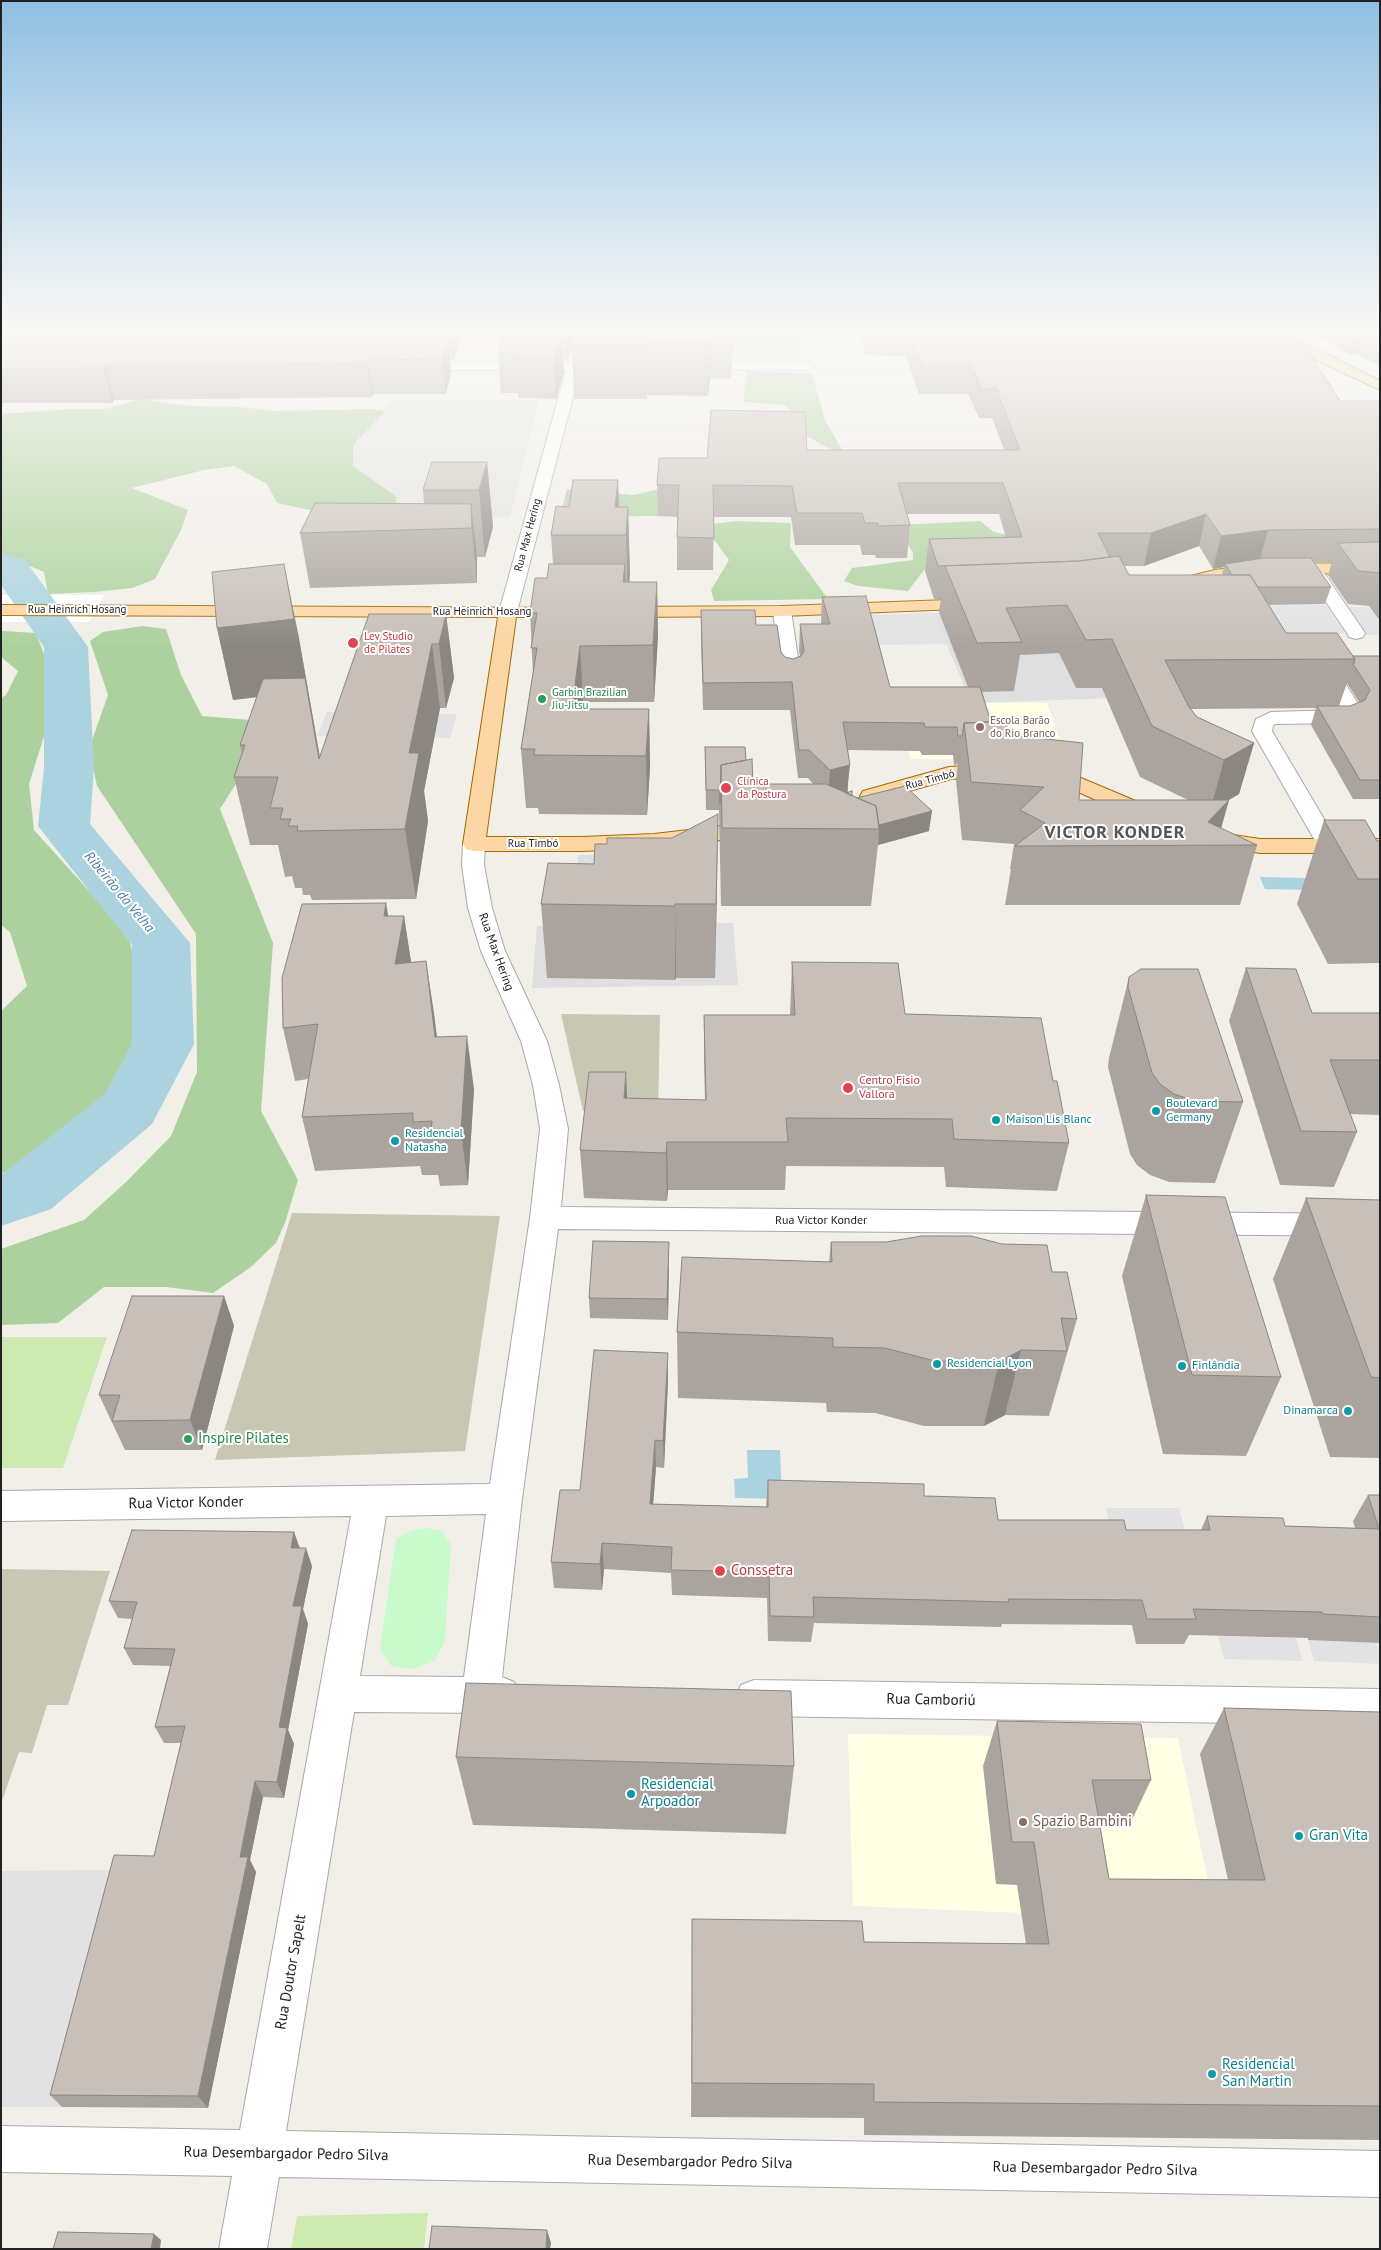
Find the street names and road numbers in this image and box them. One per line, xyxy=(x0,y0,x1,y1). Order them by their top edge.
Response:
street label: Rua Max Hering xyxy=(512,497,544,573)
street label: Rua Heinrich Hosang xyxy=(28,603,126,617)
street label: Rua Heinrich Hosang xyxy=(433,605,531,619)
street label: Rua Timbó xyxy=(904,767,956,793)
street label: Rua Timbó xyxy=(508,837,558,851)
street label: Rua Max Hering xyxy=(475,911,517,993)
street label: Rua Victor Konder xyxy=(775,1214,867,1228)
street label: Rua Victor Konder xyxy=(128,1493,244,1513)
street label: Rua Camboriú xyxy=(886,1690,976,1710)
street label: Rua Doutor Sapelt xyxy=(272,1913,310,2031)
street label: Rua Desembargador Pedro Silva xyxy=(183,2143,389,2165)
street label: Rua Desembargador Pedro Silva xyxy=(587,2151,793,2173)
street label: Rua Desembargador Pedro Silva xyxy=(992,2158,1198,2180)

